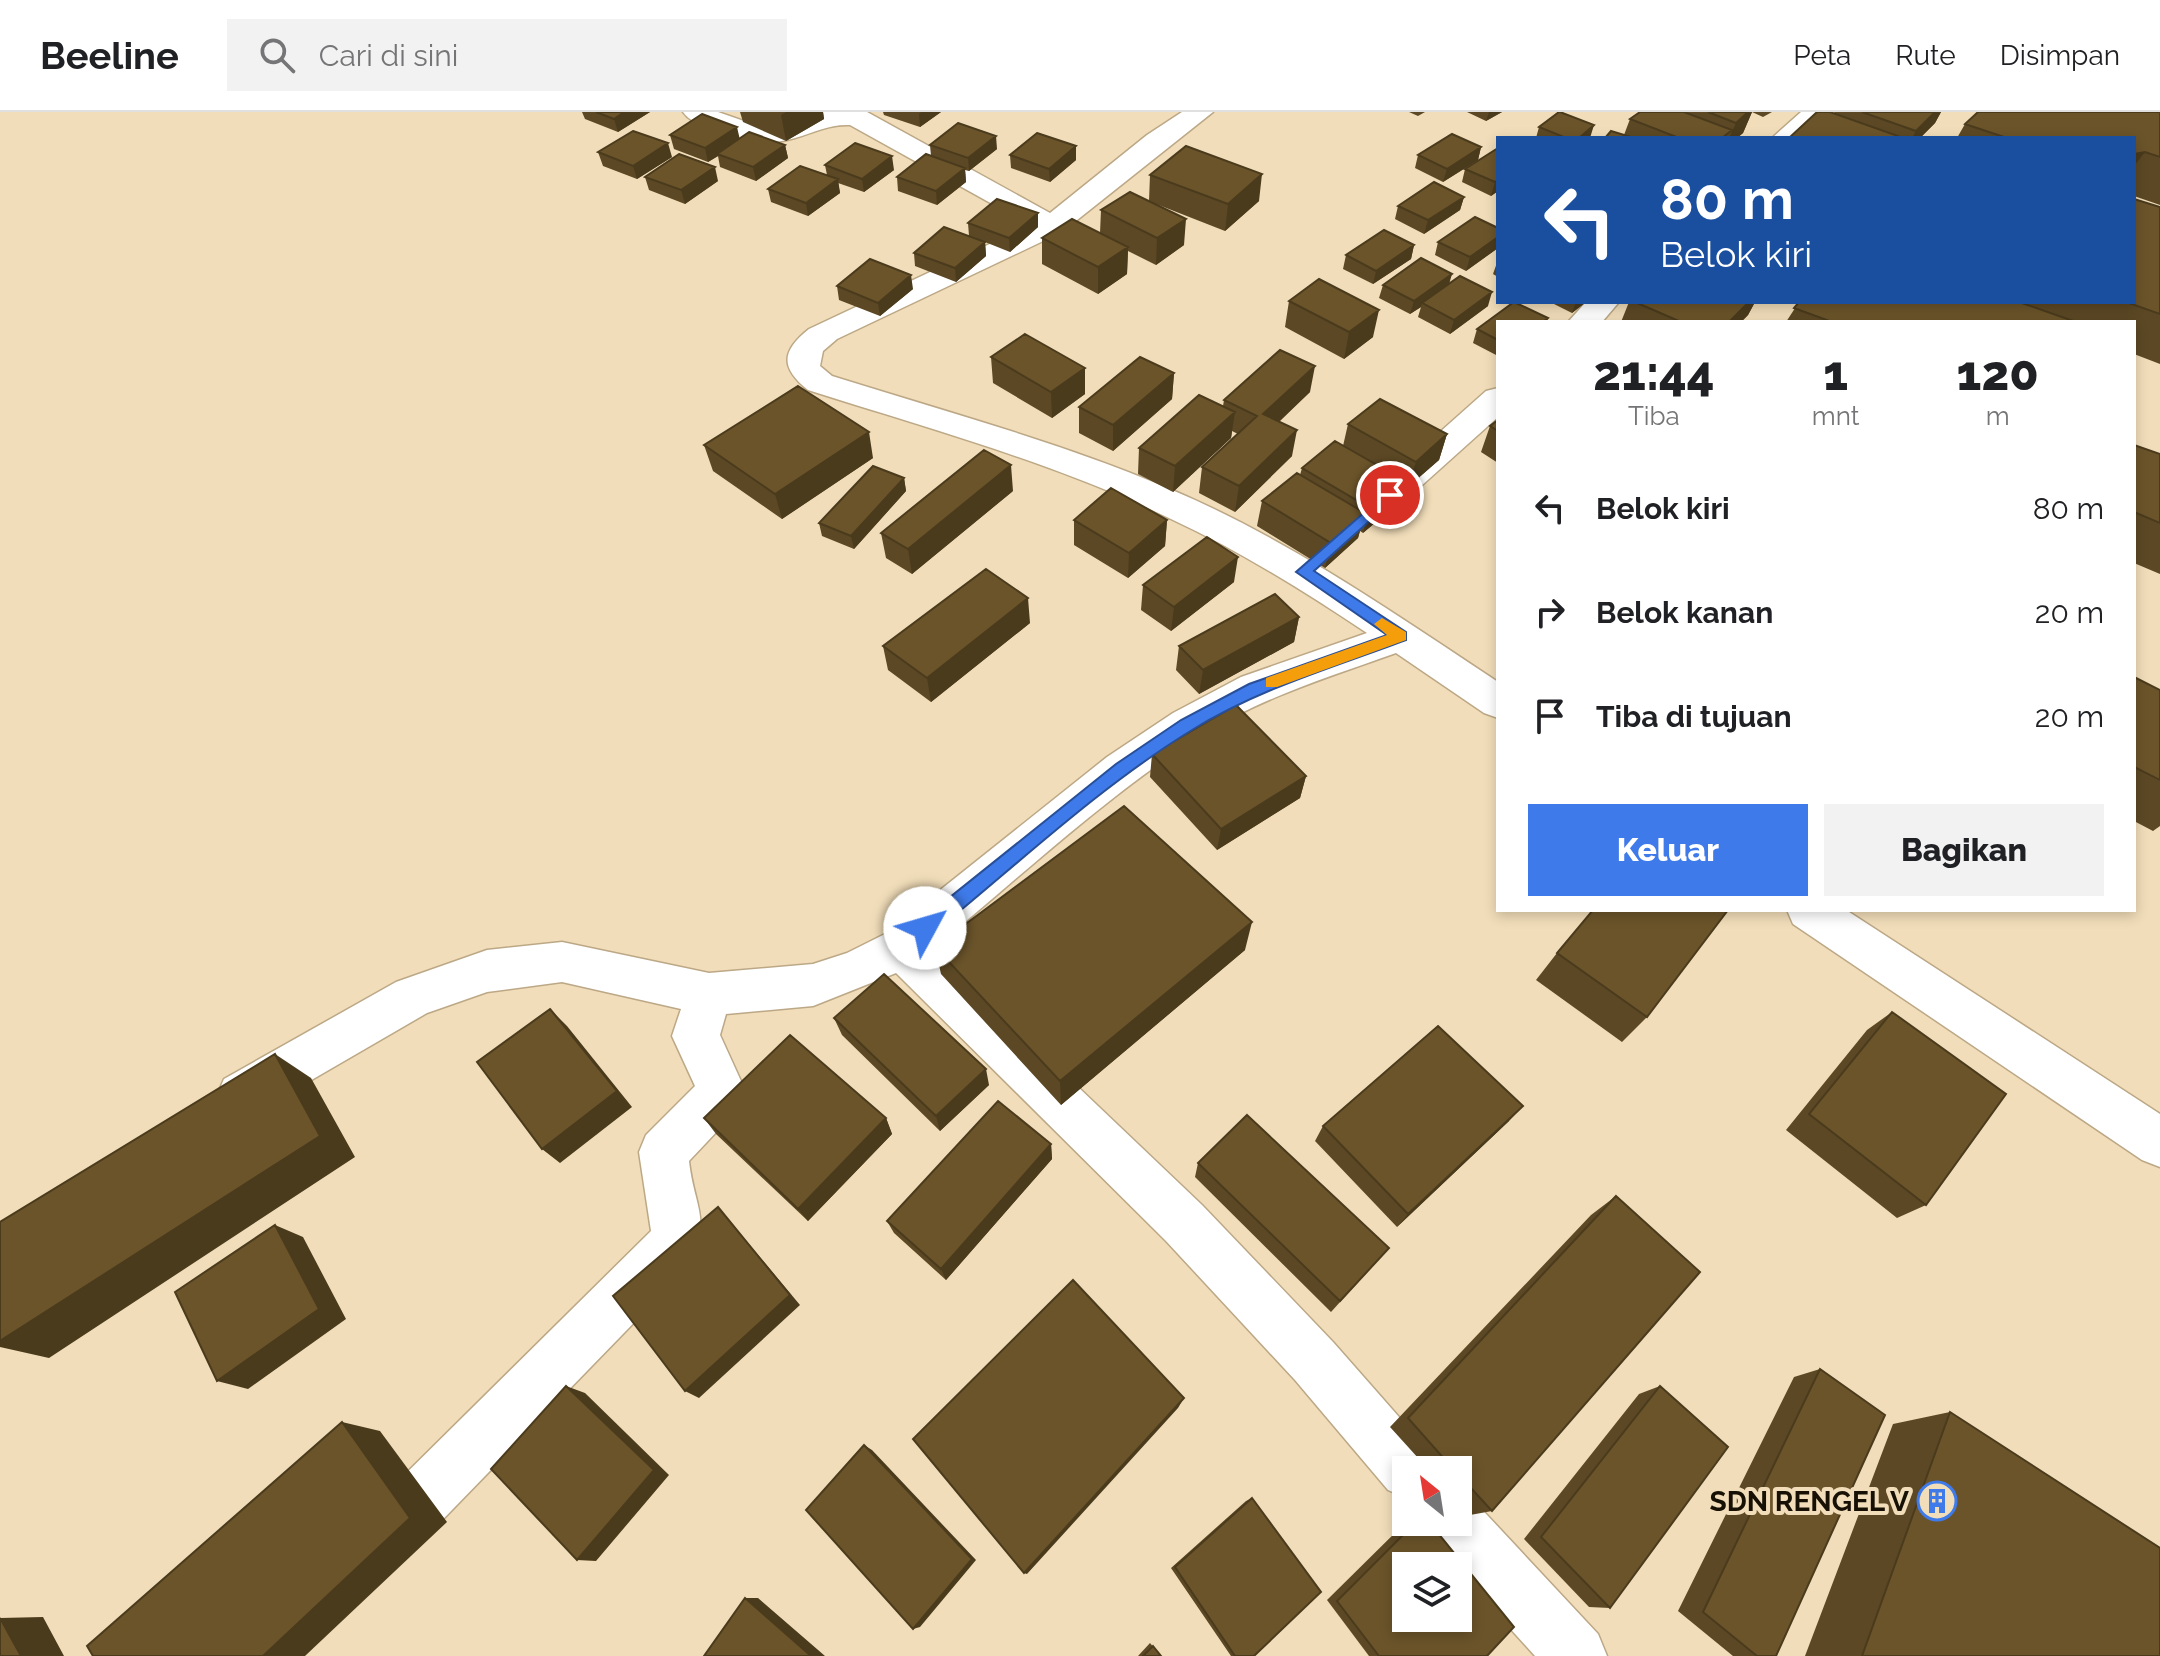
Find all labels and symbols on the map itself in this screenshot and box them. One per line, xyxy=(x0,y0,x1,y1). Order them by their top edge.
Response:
pin xyxy=(1356,461,1424,529)
position arrow xyxy=(883,886,967,970)
north arrow xyxy=(1392,1456,1472,1536)
building icon: SDN RENGEL V xyxy=(1916,1480,1958,1522)
place label: SDN RENGEL V xyxy=(1710,1485,1909,1518)

